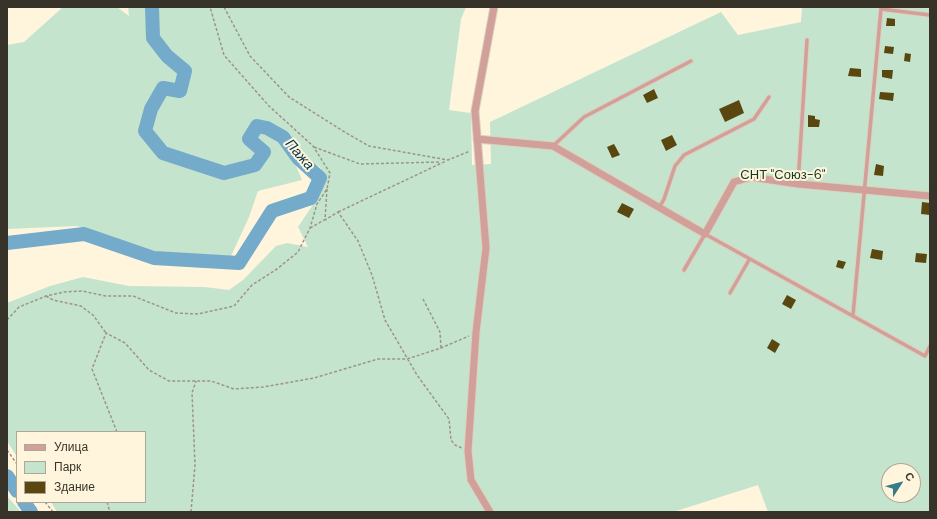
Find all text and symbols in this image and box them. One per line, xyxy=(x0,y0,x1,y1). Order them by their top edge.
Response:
water label: Пажа xyxy=(281,136,317,174)
park label: СНТ "Союз-6" xyxy=(740,168,826,184)
legend xyxy=(16,431,146,503)
text: Улица xyxy=(54,439,88,455)
text: Парк xyxy=(54,459,81,475)
north arrow xyxy=(881,463,921,503)
text: С xyxy=(902,469,918,484)
text: Здание xyxy=(54,479,95,495)

